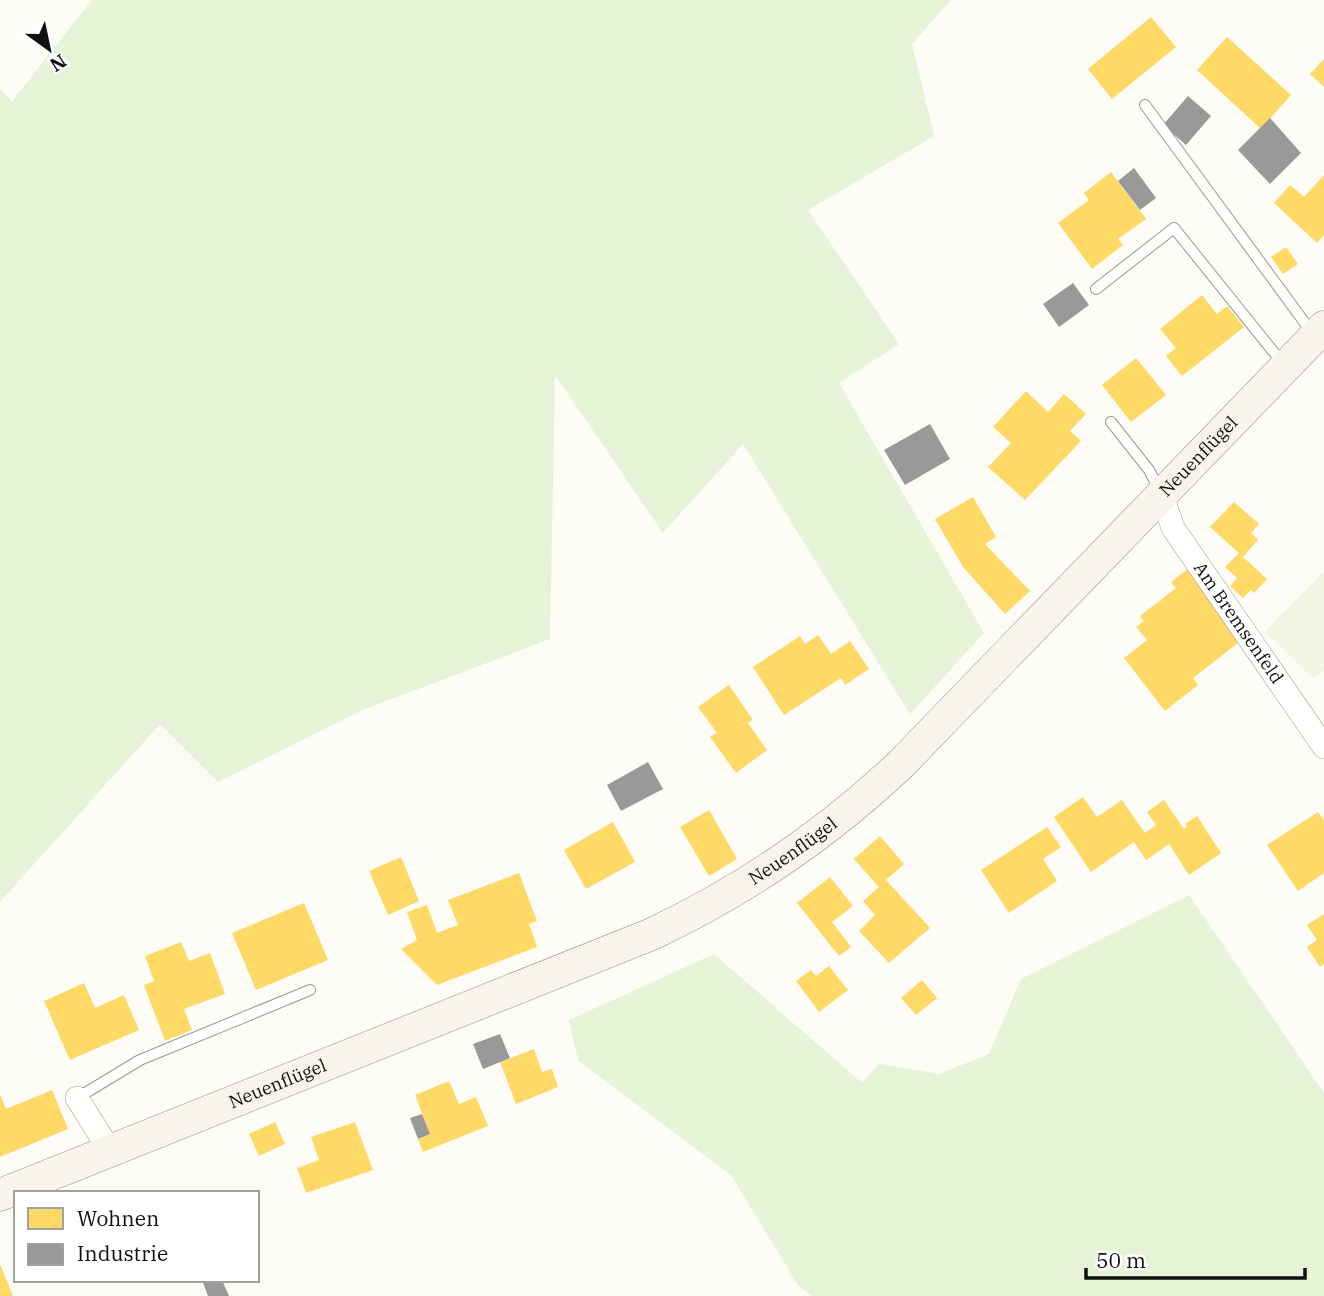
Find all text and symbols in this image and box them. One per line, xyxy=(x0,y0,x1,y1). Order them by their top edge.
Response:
north arrow xyxy=(14,14,84,84)
text: N xyxy=(45,49,71,77)
street label: Neuenflügel xyxy=(1154,411,1242,501)
street label: Am Bremsenfeld xyxy=(1189,557,1289,688)
street label: Neuenflügel xyxy=(744,812,842,890)
street label: Neuenflügel xyxy=(225,1054,330,1113)
legend xyxy=(14,1191,259,1282)
text: Wohnen xyxy=(77,1204,159,1232)
scale bar xyxy=(1086,1236,1305,1280)
text: Industrie xyxy=(77,1239,168,1267)
text: 50 m xyxy=(1096,1246,1146,1274)

